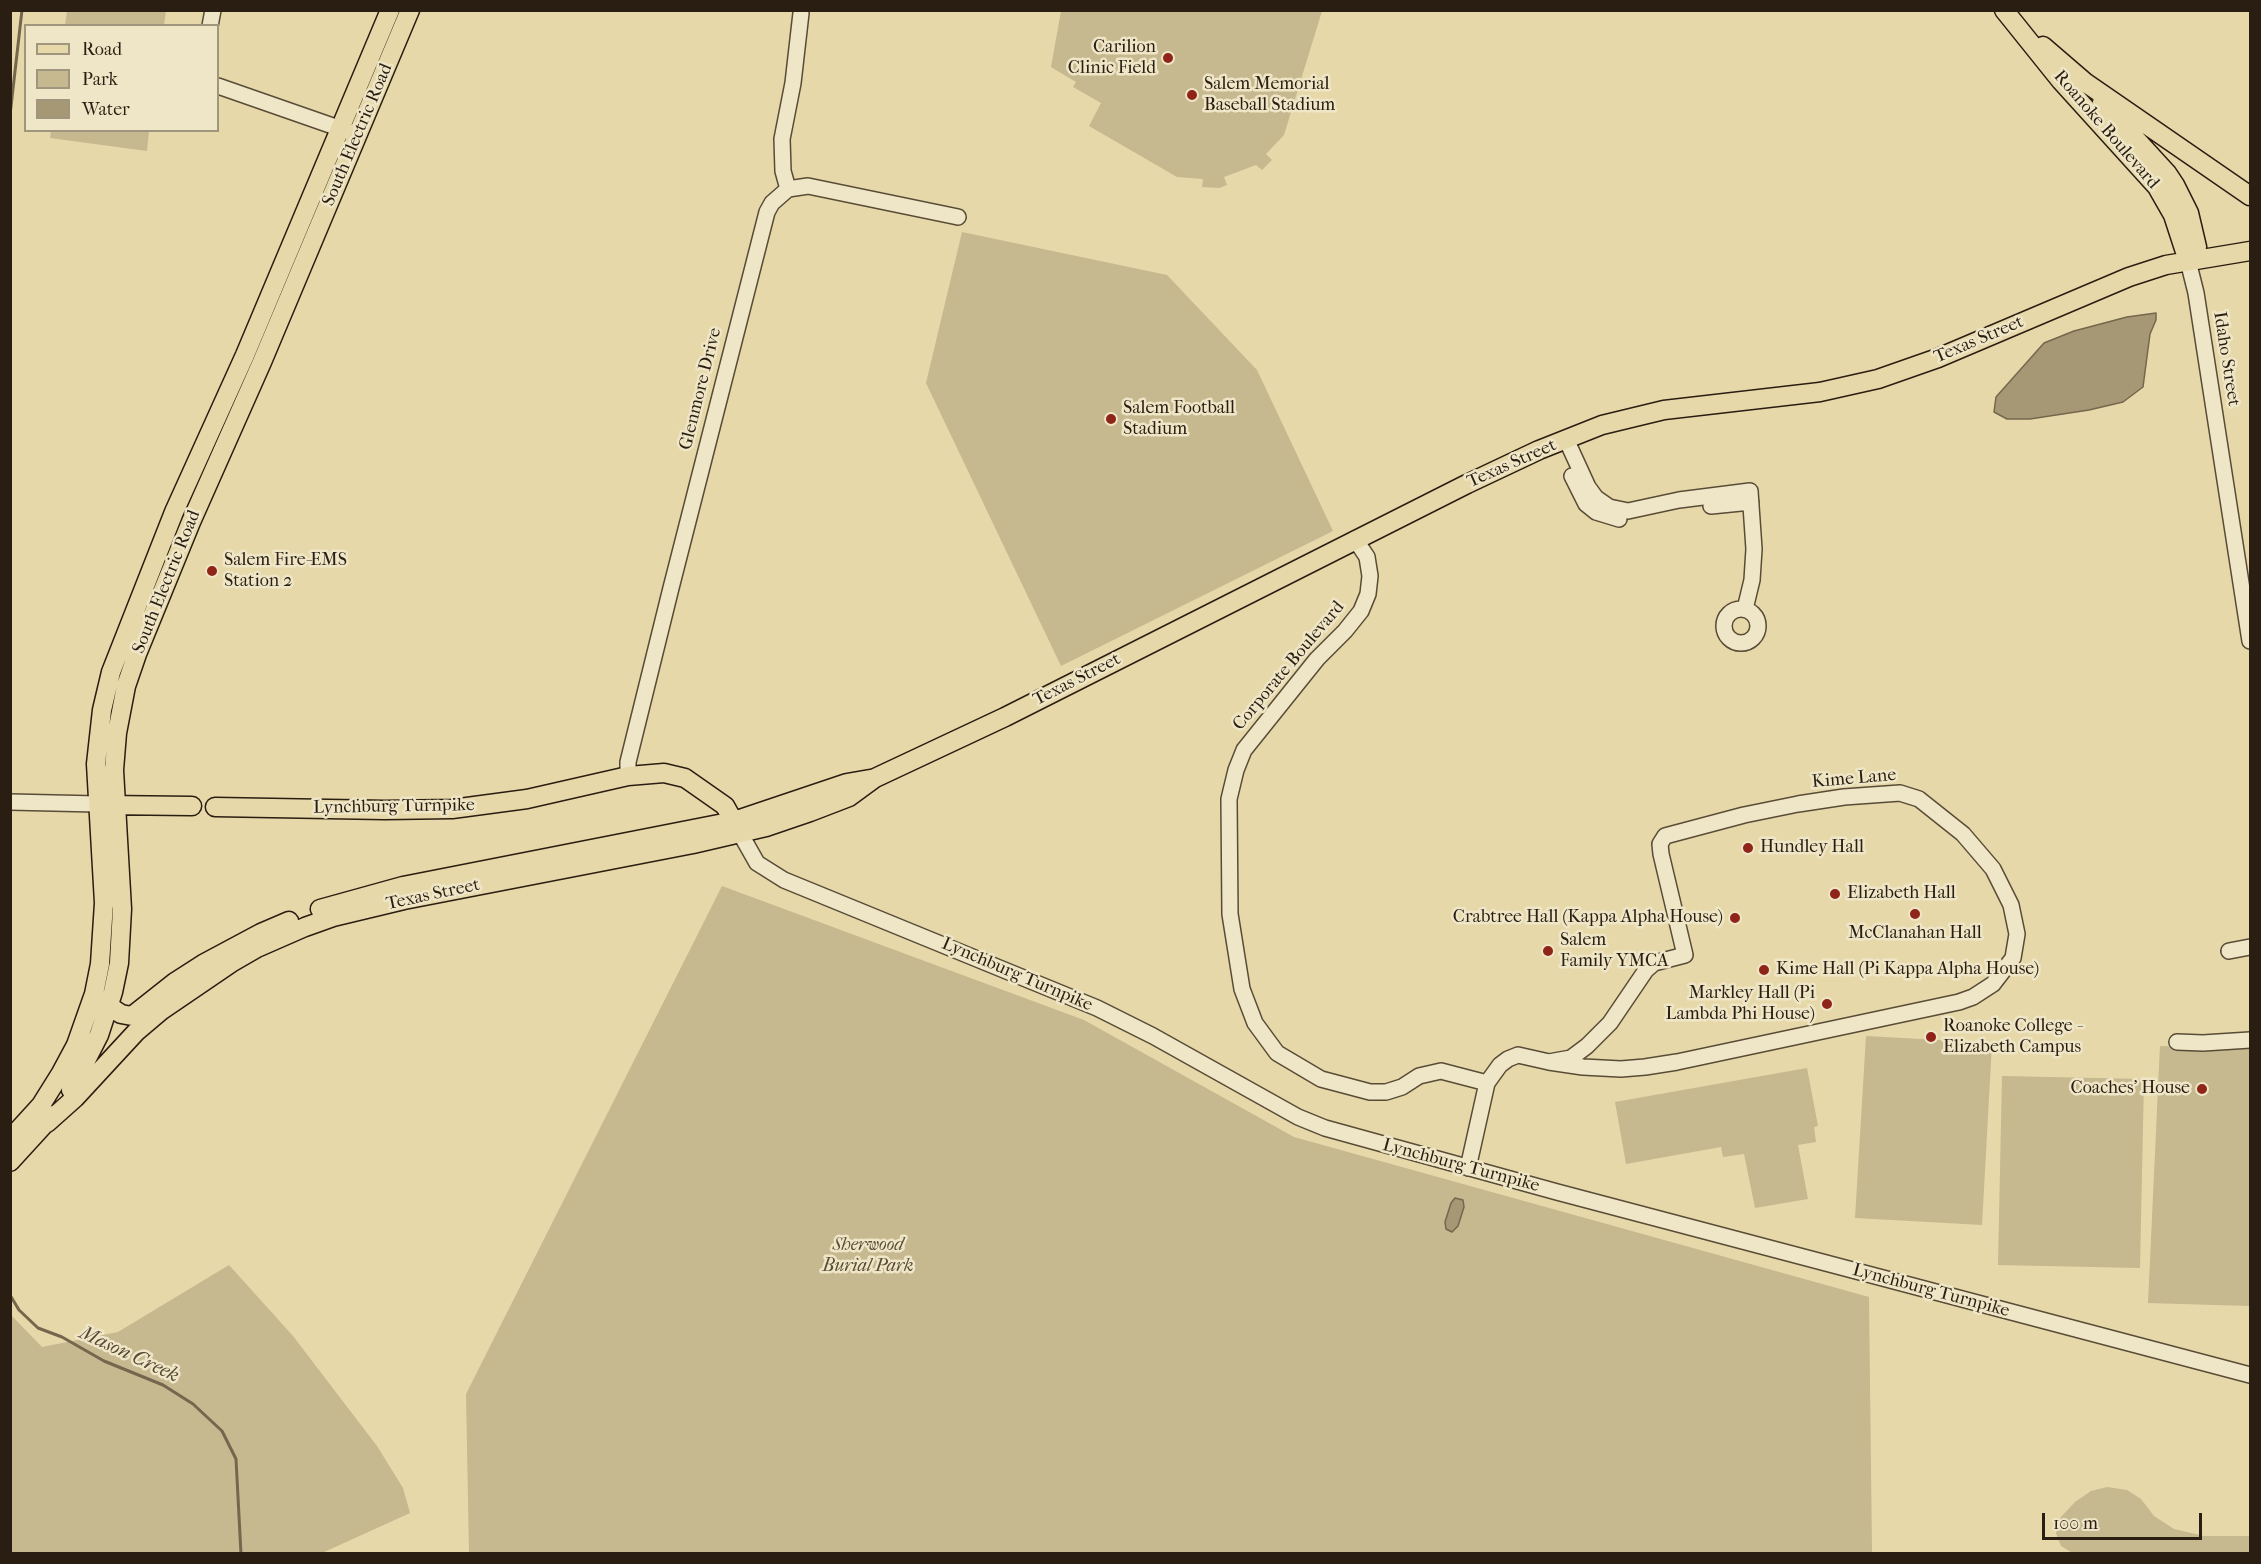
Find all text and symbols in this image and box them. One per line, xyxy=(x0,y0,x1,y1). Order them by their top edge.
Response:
legend xyxy=(24,24,219,132)
place label: Carilion Clinic Field xyxy=(1068,37,1156,80)
text: Road xyxy=(82,39,122,60)
marker: Carilion Clinic Field xyxy=(1161,51,1175,65)
street label: South Electric Road xyxy=(318,61,398,209)
street label: Roanoke Boulevard xyxy=(2049,66,2163,194)
text: Park xyxy=(82,69,118,90)
place label: Salem Memorial Baseball Stadium xyxy=(1204,74,1335,116)
marker: Salem Memorial Baseball Stadium xyxy=(1185,88,1199,102)
text: Water xyxy=(82,99,130,120)
street label: Idaho Street xyxy=(2208,310,2244,408)
street label: Texas Street xyxy=(1931,311,2027,369)
street label: Glenmore Drive xyxy=(675,326,727,452)
place label: Salem Football Stadium xyxy=(1123,398,1235,440)
marker: Salem Football Stadium xyxy=(1104,412,1118,426)
street label: Texas Street xyxy=(1464,435,1560,493)
street label: South Electric Road xyxy=(128,507,206,657)
place label: Salem Fire-EMS Station 2 xyxy=(224,550,347,592)
marker: Salem Fire-EMS Station 2 xyxy=(205,564,219,578)
street label: Corporate Boulevard xyxy=(1229,597,1349,735)
street label: Texas Street xyxy=(1030,649,1124,711)
street label: Kime Lane xyxy=(1811,765,1897,793)
street label: Lynchburg Turnpike xyxy=(313,795,475,819)
place label: Hundley Hall xyxy=(1760,837,1864,859)
marker: Hundley Hall xyxy=(1741,841,1755,855)
street label: Texas Street xyxy=(384,875,482,915)
place label: Elizabeth Hall xyxy=(1847,883,1956,905)
marker: Elizabeth Hall xyxy=(1828,887,1842,901)
place label: Crabtree Hall (Kappa Alpha House) xyxy=(1453,907,1723,929)
marker: McClanahan Hall xyxy=(1908,907,1922,921)
marker: Crabtree Hall (Kappa Alpha House) xyxy=(1728,911,1742,925)
place label: McClanahan Hall xyxy=(1848,923,1982,945)
place label: Salem Family YMCA xyxy=(1560,930,1669,972)
street label: Lynchburg Turnpike xyxy=(938,933,1096,1017)
marker: Salem Family YMCA xyxy=(1541,944,1555,958)
place label: Kime Hall (Pi Kappa Alpha House) xyxy=(1776,959,2039,981)
marker: Kime Hall (Pi Kappa Alpha House) xyxy=(1757,963,1771,977)
place label: Markley Hall (Pi Lambda Phi House) xyxy=(1666,983,1815,1026)
marker: Markley Hall (Pi Lambda Phi House) xyxy=(1820,997,1834,1011)
place label: Roanoke College - Elizabeth Campus xyxy=(1943,1016,2081,1058)
marker: Roanoke College - Elizabeth Campus xyxy=(1924,1030,1938,1044)
place label: Coaches' House xyxy=(2071,1078,2190,1100)
marker: Coaches' House xyxy=(2195,1082,2209,1096)
street label: Lynchburg Turnpike xyxy=(1380,1135,1542,1197)
park label: Sherwood Burial Park xyxy=(822,1235,914,1278)
street label: Lynchburg Turnpike xyxy=(1850,1260,2012,1322)
water label: Mason Creek xyxy=(75,1321,183,1389)
scale bar xyxy=(2045,1501,2206,1539)
text: 100 m xyxy=(2053,1513,2098,1534)

